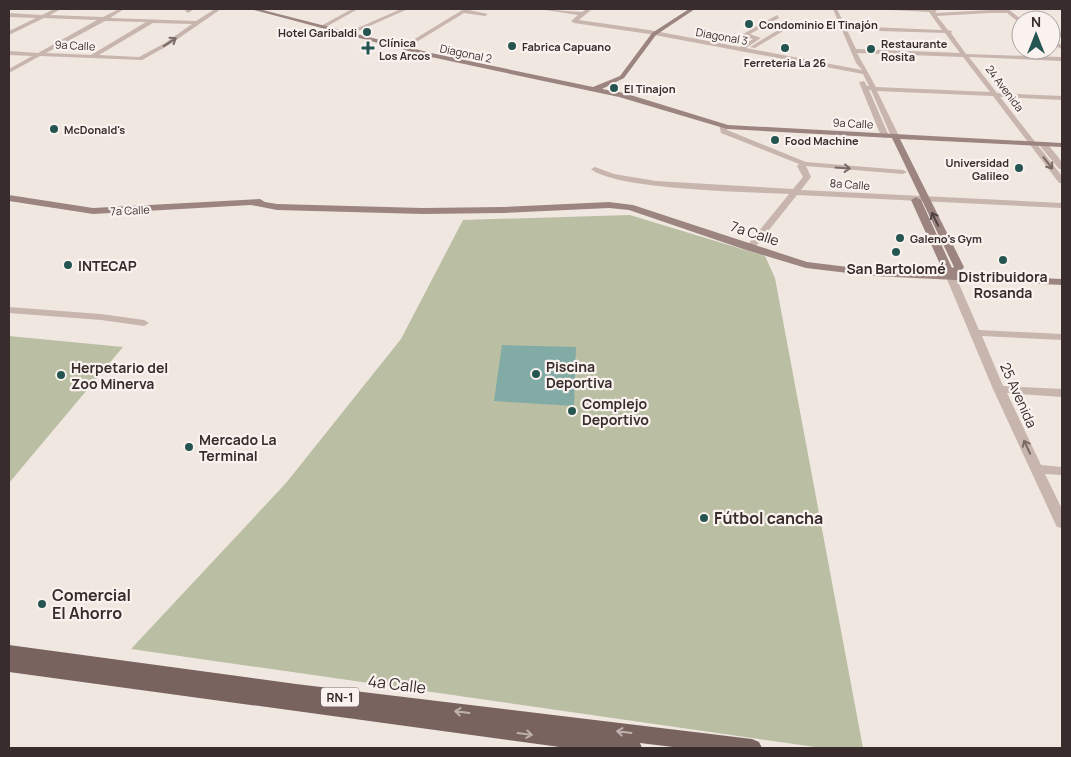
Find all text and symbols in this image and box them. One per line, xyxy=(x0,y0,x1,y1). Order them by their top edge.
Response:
north arrow xyxy=(1011,10,1061,60)
text: N xyxy=(1031,12,1041,31)
place label: Condominio El Tinajón xyxy=(759,17,878,32)
marker: Condominio El Tinajón xyxy=(743,18,755,30)
street label: Diagonal 3 xyxy=(695,24,749,48)
place label: Hotel Garibaldi xyxy=(278,25,357,40)
marker: Hotel Garibaldi xyxy=(361,26,373,38)
place label: Clínica Los Arcos xyxy=(379,35,430,63)
street label: 9a Calle xyxy=(54,36,96,54)
place label: Restaurante Rosita xyxy=(881,36,948,64)
one-way arrow xyxy=(162,37,176,47)
place label: Fabrica Capuano xyxy=(522,39,611,54)
street label: Diagonal 2 xyxy=(439,40,493,66)
marker: Fabrica Capuano xyxy=(506,40,518,52)
marker: Clínica Los Arcos xyxy=(361,41,375,55)
marker: Ferreteria La 26 xyxy=(779,42,791,54)
marker: Restaurante Rosita xyxy=(865,43,877,55)
place label: Ferreteria La 26 xyxy=(744,55,826,70)
street label: 24 Avenida xyxy=(983,62,1027,114)
place label: El Tinajon xyxy=(624,81,676,96)
marker: El Tinajon xyxy=(608,82,620,94)
street label: 9a Calle xyxy=(832,114,874,132)
place label: McDonald's xyxy=(64,122,125,137)
marker: McDonald's xyxy=(48,123,60,135)
place label: Food Machine xyxy=(785,133,859,148)
marker: Food Machine xyxy=(769,134,781,146)
place label: Universidad Galileo xyxy=(946,155,1009,183)
one-way arrow xyxy=(1043,156,1054,169)
marker: Universidad Galileo xyxy=(1013,162,1025,174)
one-way arrow xyxy=(835,163,851,173)
street label: 8a Calle xyxy=(829,175,871,193)
street label: 7a Calle xyxy=(110,201,151,219)
one-way arrow xyxy=(930,212,939,227)
street label: 7a Calle xyxy=(728,216,782,250)
place label: Galeno's Gym xyxy=(910,231,982,246)
marker: Galeno's Gym xyxy=(894,232,906,244)
marker: San Bartolomé xyxy=(890,246,902,258)
marker: Distribuidora Rosanda xyxy=(997,254,1009,266)
place label: INTECAP xyxy=(78,256,137,275)
marker: INTECAP xyxy=(62,259,74,271)
place label: San Bartolomé xyxy=(846,259,946,278)
place label: Distribuidora Rosanda xyxy=(959,267,1047,302)
place label: Piscina Deportiva xyxy=(546,357,612,392)
place label: Herpetario del Zoo Minerva xyxy=(71,358,168,393)
street label: 25 Avenida xyxy=(996,359,1042,431)
marker: Piscina Deportiva xyxy=(530,368,542,380)
marker: Herpetario del Zoo Minerva xyxy=(55,369,67,381)
place label: Complejo Deportivo xyxy=(582,394,649,429)
marker: Complejo Deportivo xyxy=(566,405,578,417)
place label: Mercado La Terminal xyxy=(199,430,276,465)
one-way arrow xyxy=(1022,440,1032,455)
marker: Mercado La Terminal xyxy=(183,441,195,453)
place label: Fútbol cancha xyxy=(714,507,823,529)
marker: Fútbol cancha xyxy=(698,512,710,524)
place label: Comercial El Ahorro xyxy=(52,584,131,624)
marker: Comercial El Ahorro xyxy=(36,598,48,610)
street label: 4a Calle xyxy=(367,670,427,698)
road number: RN-1 xyxy=(321,688,359,706)
one-way arrow xyxy=(455,707,471,717)
one-way arrow xyxy=(616,727,632,737)
one-way arrow xyxy=(517,729,533,739)

